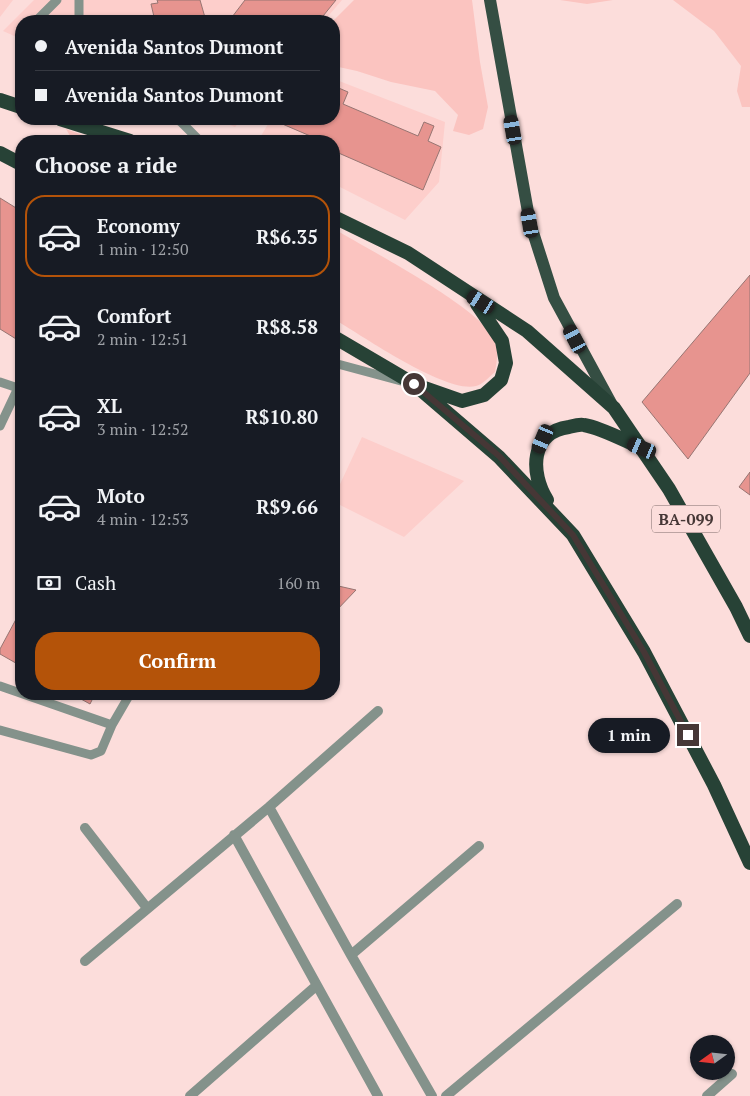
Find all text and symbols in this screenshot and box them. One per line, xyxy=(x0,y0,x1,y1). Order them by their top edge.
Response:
text: Avenida Santos Dumont xyxy=(65,34,284,59)
text: Avenida Santos Dumont xyxy=(65,82,284,107)
car xyxy=(503,114,522,146)
text: Choose a ride xyxy=(35,150,177,179)
car xyxy=(520,207,539,239)
text: Economy xyxy=(97,213,180,238)
icon: car xyxy=(37,214,82,259)
text: R$6.35 xyxy=(256,224,318,249)
text: 1 min · 12:50 xyxy=(97,238,189,260)
car xyxy=(464,288,497,316)
text: Comfort xyxy=(97,303,172,328)
icon: car xyxy=(37,304,82,349)
text: R$8.58 xyxy=(256,314,318,339)
car xyxy=(561,322,588,356)
text: 2 min · 12:51 xyxy=(97,328,189,350)
route start xyxy=(403,373,425,395)
text: XL xyxy=(97,393,122,418)
icon: car xyxy=(37,394,82,439)
text: R$10.80 xyxy=(245,404,318,429)
text: 3 min · 12:52 xyxy=(97,418,189,440)
car xyxy=(530,422,555,456)
car xyxy=(625,435,658,461)
text: Moto xyxy=(97,483,145,508)
icon: car xyxy=(37,484,82,529)
text: R$9.66 xyxy=(256,494,318,519)
road number: BA-099 xyxy=(652,506,720,532)
text: 4 min · 12:53 xyxy=(97,508,189,530)
icon: cash xyxy=(35,569,63,597)
text: Cash xyxy=(75,570,116,595)
text: 160 m xyxy=(277,572,320,594)
button: Confirm xyxy=(35,632,320,690)
callout: 1 min xyxy=(588,718,670,752)
text: 1 min xyxy=(607,724,651,746)
route end xyxy=(677,724,699,746)
north arrow xyxy=(690,1035,735,1080)
map controls xyxy=(690,1035,735,1080)

